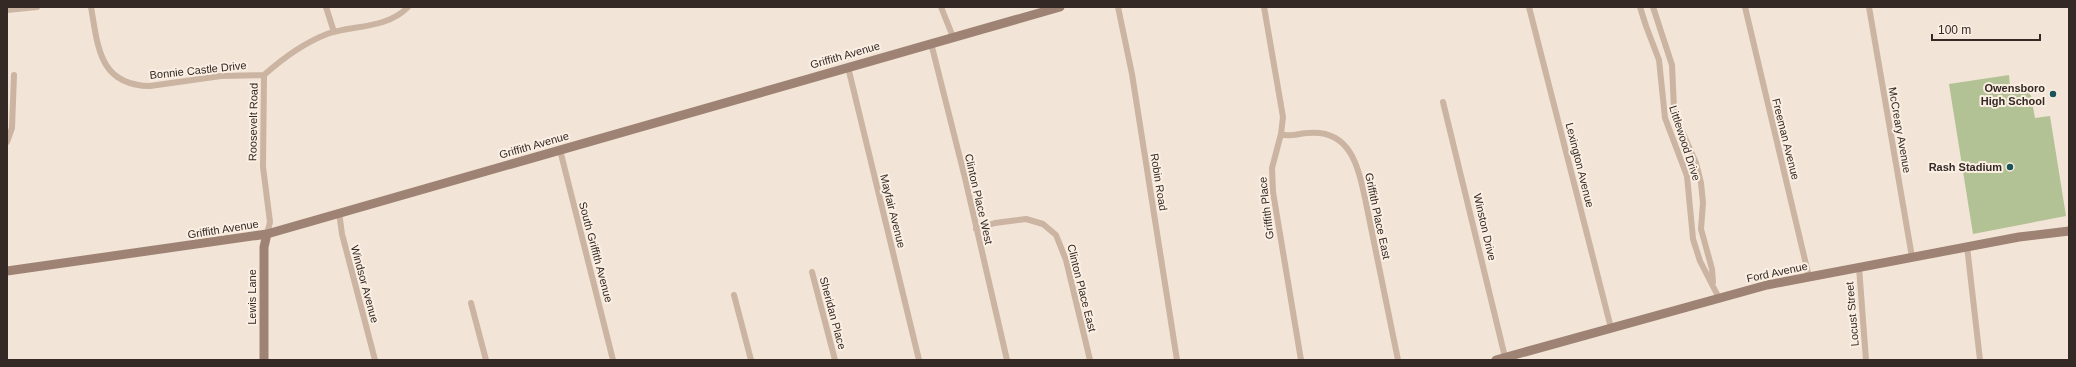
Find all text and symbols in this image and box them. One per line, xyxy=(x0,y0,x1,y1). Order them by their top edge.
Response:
scale bar xyxy=(1932,16,2040,42)
text: 100 m xyxy=(1938,23,1971,37)
street label: Griffith Avenue xyxy=(809,39,881,71)
street label: Bonnie Castle Drive xyxy=(149,59,247,81)
place label: Owensboro High School xyxy=(1981,82,2045,107)
street label: Roosevelt Road xyxy=(246,83,260,161)
street label: McCreary Avenue xyxy=(1887,86,1913,174)
marker: Owensboro High School xyxy=(2048,89,2058,99)
street label: Freeman Avenue xyxy=(1770,97,1802,181)
street label: Littlewood Drive xyxy=(1667,104,1703,182)
street label: Lexington Avenue xyxy=(1564,121,1596,209)
street label: Griffith Avenue xyxy=(498,129,570,161)
street label: Clinton Place West xyxy=(963,152,995,246)
street label: Robin Road xyxy=(1149,152,1169,212)
place label: Rash Stadium xyxy=(1929,161,2002,173)
marker: Rash Stadium xyxy=(2005,162,2015,172)
street label: Griffith Place East xyxy=(1363,172,1393,260)
street label: Mayfair Avenue xyxy=(878,173,908,249)
street label: Griffith Place xyxy=(1256,176,1276,240)
street label: Winston Drive xyxy=(1471,192,1499,262)
street label: South Griffith Avenue xyxy=(577,200,615,304)
street label: Griffith Avenue xyxy=(187,217,259,241)
street label: Clinton Place East xyxy=(1065,243,1099,333)
street label: Windsor Avenue xyxy=(349,244,381,324)
street label: Ford Avenue xyxy=(1745,260,1809,284)
street label: Lewis Lane xyxy=(246,269,258,325)
street label: Sheridan Place xyxy=(818,275,848,351)
street label: Locust Street xyxy=(1843,281,1861,347)

